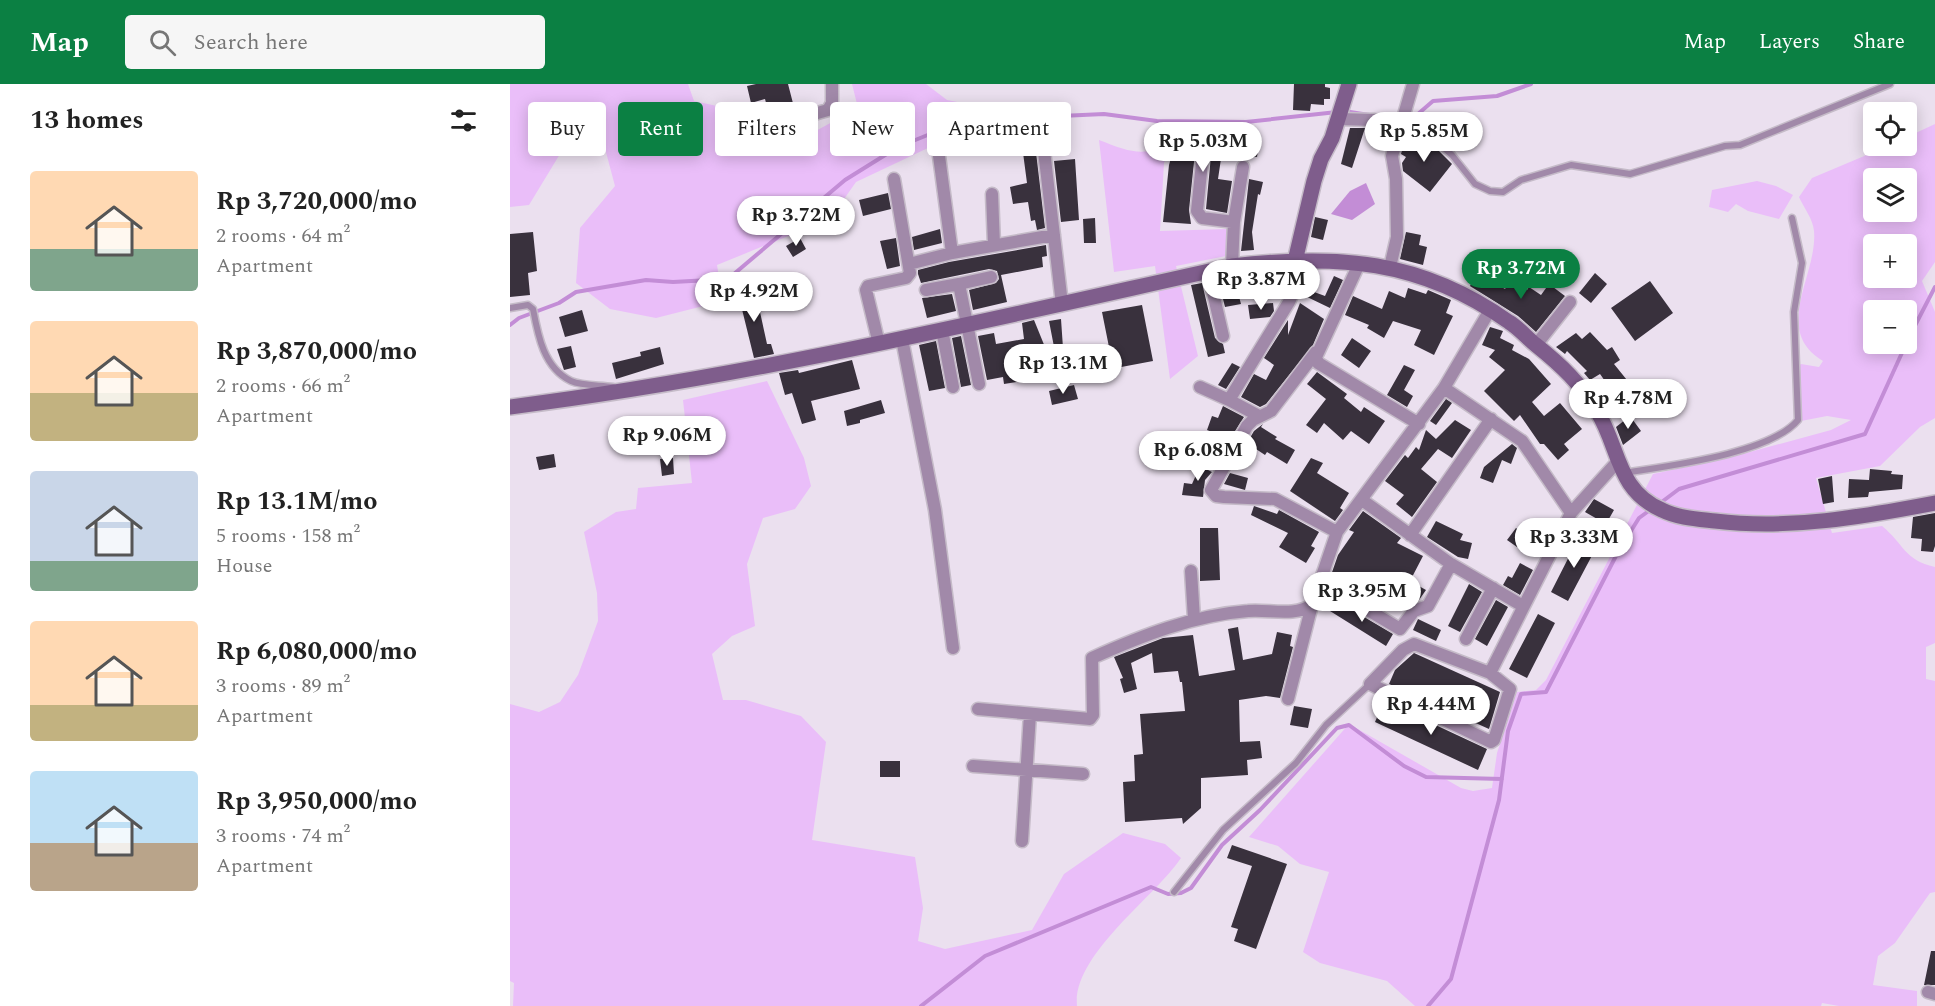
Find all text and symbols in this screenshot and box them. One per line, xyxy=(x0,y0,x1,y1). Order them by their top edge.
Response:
search box xyxy=(125,15,545,69)
text: Map xyxy=(30,21,89,64)
icon: search xyxy=(146,26,179,59)
text: Search here xyxy=(194,26,308,59)
text: Map xyxy=(1684,26,1726,58)
text: Layers xyxy=(1759,26,1820,58)
text: Share xyxy=(1853,26,1905,58)
text: 13 homes xyxy=(30,100,144,140)
chip: Buy xyxy=(528,102,606,156)
chip: Rent xyxy=(618,102,703,156)
chip: Filters xyxy=(715,102,818,156)
chip: New xyxy=(830,102,915,156)
chip: Apartment xyxy=(927,102,1071,156)
map controls xyxy=(1863,102,1917,354)
button: locate xyxy=(1863,102,1917,156)
icon: filters xyxy=(447,104,480,137)
pin: Rp 5.85M xyxy=(1362,112,1486,163)
text: Rp 5.85M xyxy=(1379,116,1469,146)
pin: Rp 5.03M xyxy=(1141,122,1265,173)
text: Rp 5.03M xyxy=(1158,126,1248,156)
button: layers xyxy=(1863,168,1917,222)
text: Rp 3,720,000/mo xyxy=(216,181,417,221)
icon: home xyxy=(78,195,150,267)
pin: Rp 3.72M xyxy=(734,196,858,247)
text: Rp 3.72M xyxy=(751,200,841,230)
text: 2 rooms · 64 m² xyxy=(216,221,350,251)
button: + xyxy=(1863,234,1917,288)
pin: Rp 3.72M xyxy=(1459,249,1583,300)
text: Apartment xyxy=(216,251,313,281)
text: Rp 3.72M xyxy=(1476,253,1566,283)
pin: Rp 3.87M xyxy=(1199,260,1323,311)
text: Rp 3.87M xyxy=(1216,264,1306,294)
pin: Rp 4.92M xyxy=(692,272,816,323)
text: Rp 4.92M xyxy=(709,276,799,306)
button: − xyxy=(1863,300,1917,354)
text: Rp 3,870,000/mo xyxy=(216,331,417,371)
pin: Rp 13.1M xyxy=(1001,344,1125,395)
icon: home xyxy=(78,345,150,417)
text: Rp 13.1M xyxy=(1018,348,1108,378)
text: 2 rooms · 66 m² xyxy=(216,371,350,401)
pin: Rp 4.78M xyxy=(1566,379,1690,430)
text: Rp 4.78M xyxy=(1583,383,1673,413)
text: Apartment xyxy=(216,401,313,431)
pin: Rp 9.06M xyxy=(605,416,729,467)
text: Rp 9.06M xyxy=(622,420,712,450)
pin: Rp 6.08M xyxy=(1136,431,1260,482)
text: Rp 6.08M xyxy=(1153,435,1243,465)
text: Rp 13.1M/mo xyxy=(216,481,377,521)
icon: home xyxy=(78,495,150,567)
pin: Rp 3.33M xyxy=(1512,518,1636,569)
text: 5 rooms · 158 m² xyxy=(216,521,360,551)
text: Rp 3.33M xyxy=(1529,522,1619,552)
text: House xyxy=(216,551,273,581)
pin: Rp 3.95M xyxy=(1300,572,1424,623)
text: Rp 3.95M xyxy=(1317,576,1407,606)
text: Rp 6,080,000/mo xyxy=(216,631,417,671)
icon: home xyxy=(78,645,150,717)
text: 3 rooms · 89 m² xyxy=(216,671,350,701)
pin: Rp 4.44M xyxy=(1369,685,1493,736)
text: Rp 4.44M xyxy=(1386,689,1476,719)
text: Apartment xyxy=(216,701,313,731)
text: Rp 3,950,000/mo xyxy=(216,781,417,821)
icon: home xyxy=(78,795,150,867)
text: 3 rooms · 74 m² xyxy=(216,821,350,851)
text: Apartment xyxy=(216,851,313,881)

